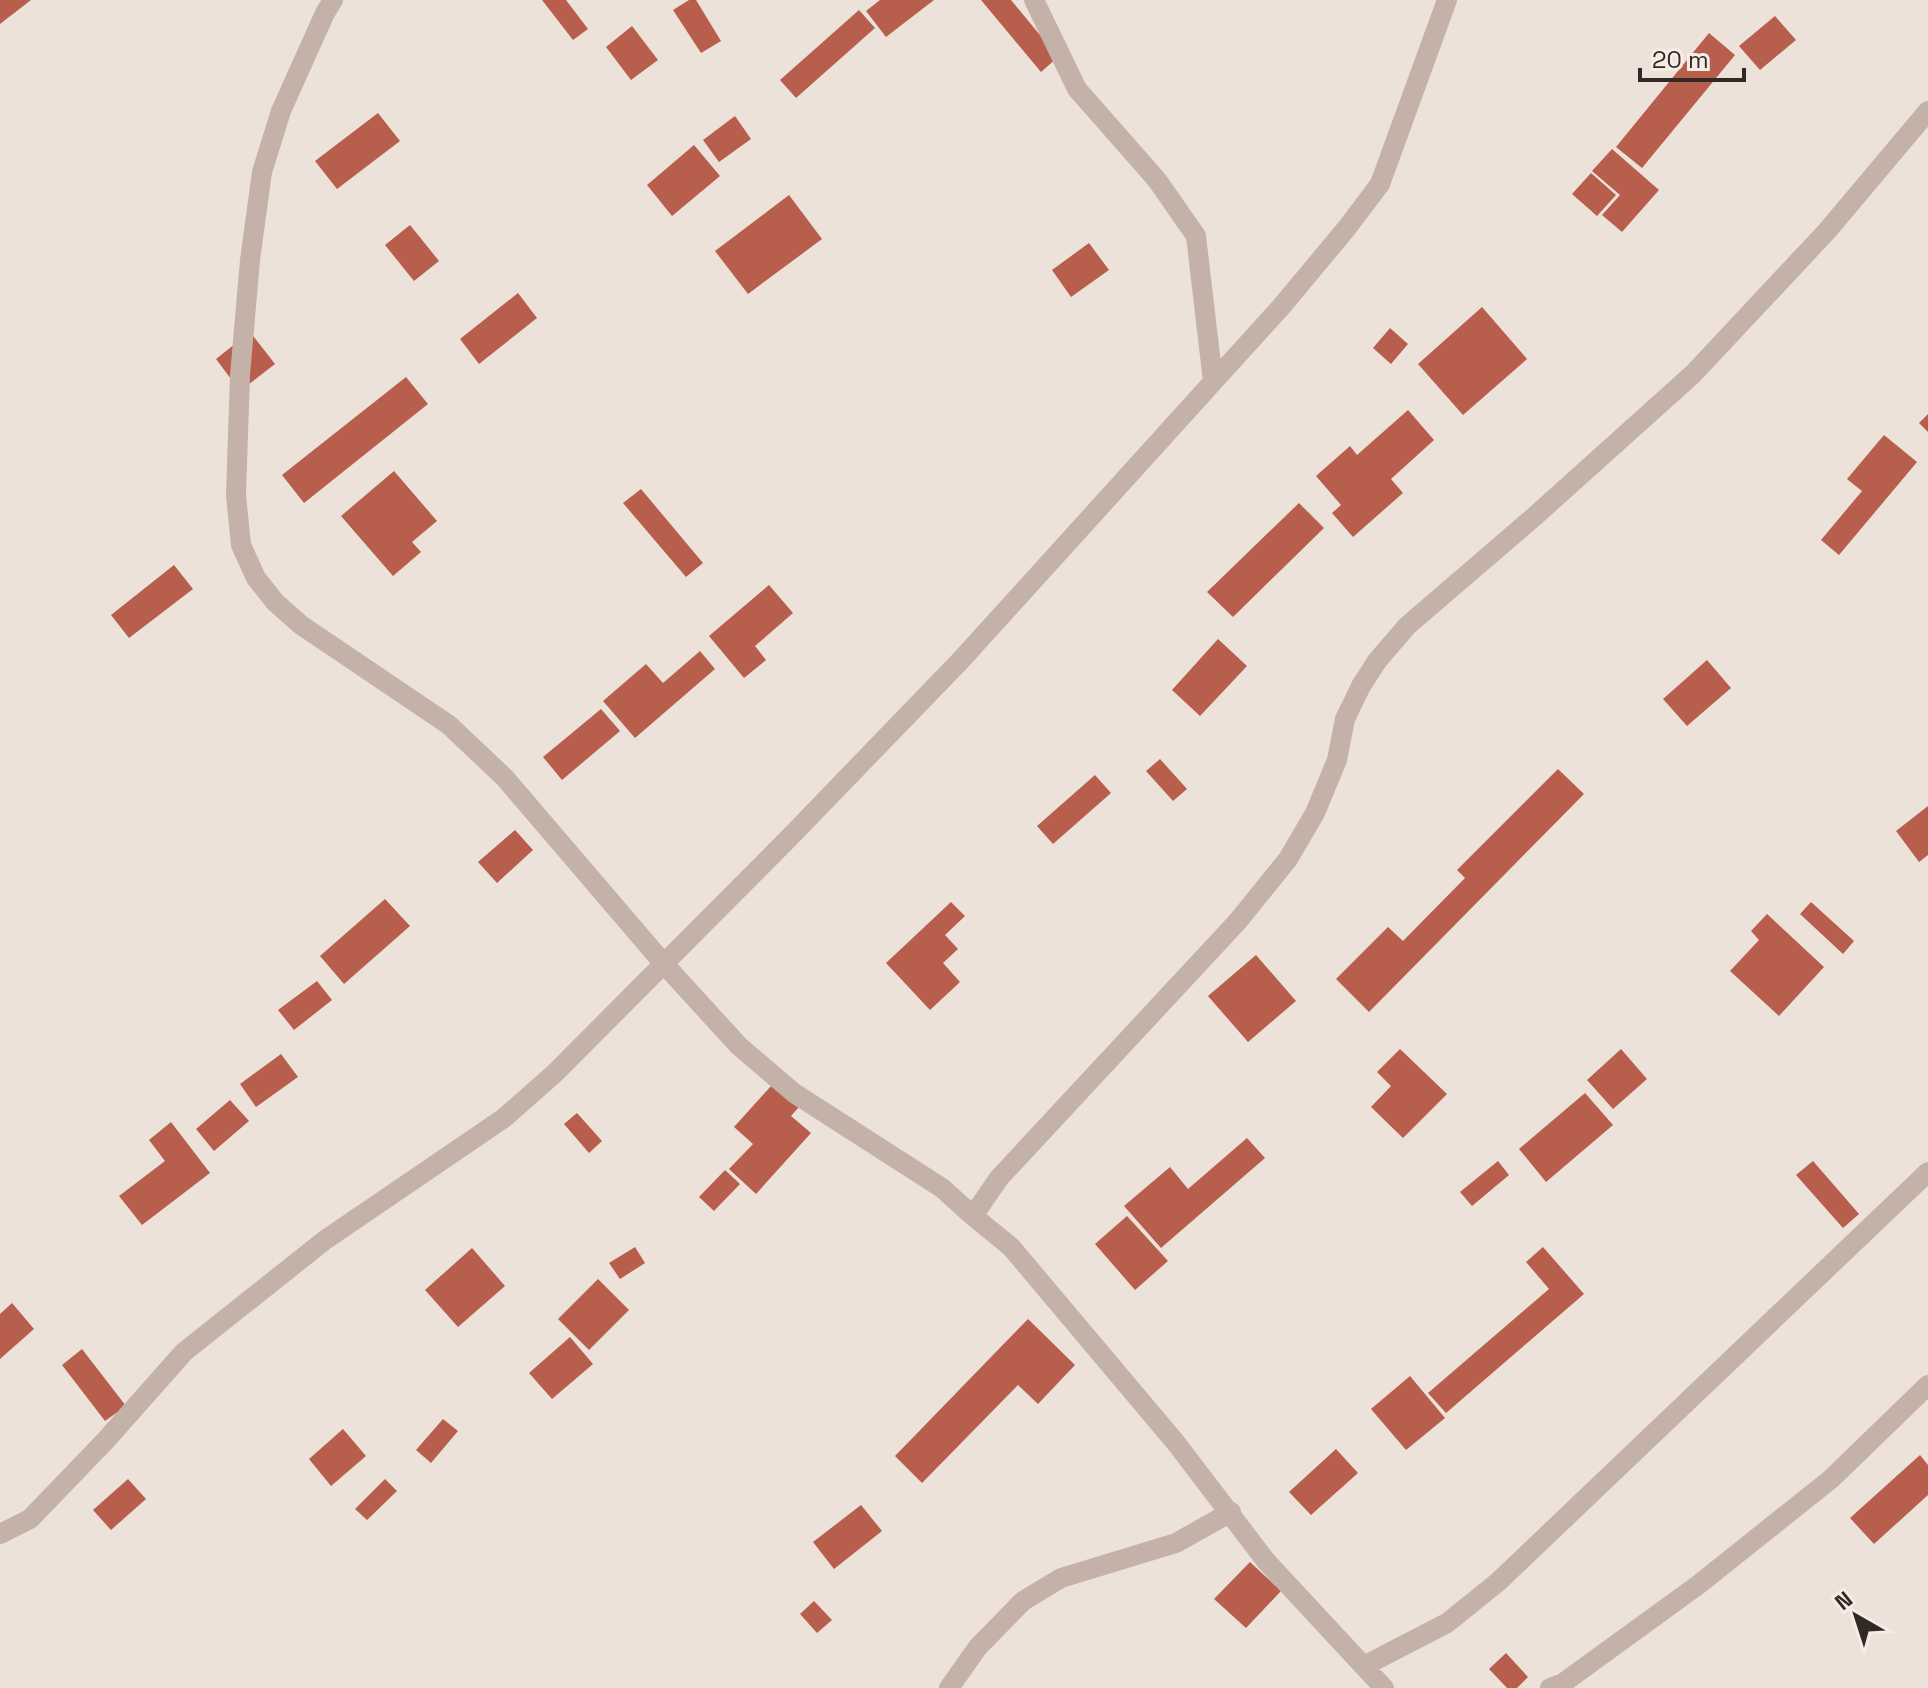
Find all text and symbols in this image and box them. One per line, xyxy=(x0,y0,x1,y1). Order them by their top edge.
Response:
scale bar xyxy=(1640,32,1744,82)
text: 20 m xyxy=(1652,44,1709,75)
north arrow xyxy=(1816,1576,1896,1656)
text: N xyxy=(1829,1585,1858,1616)

